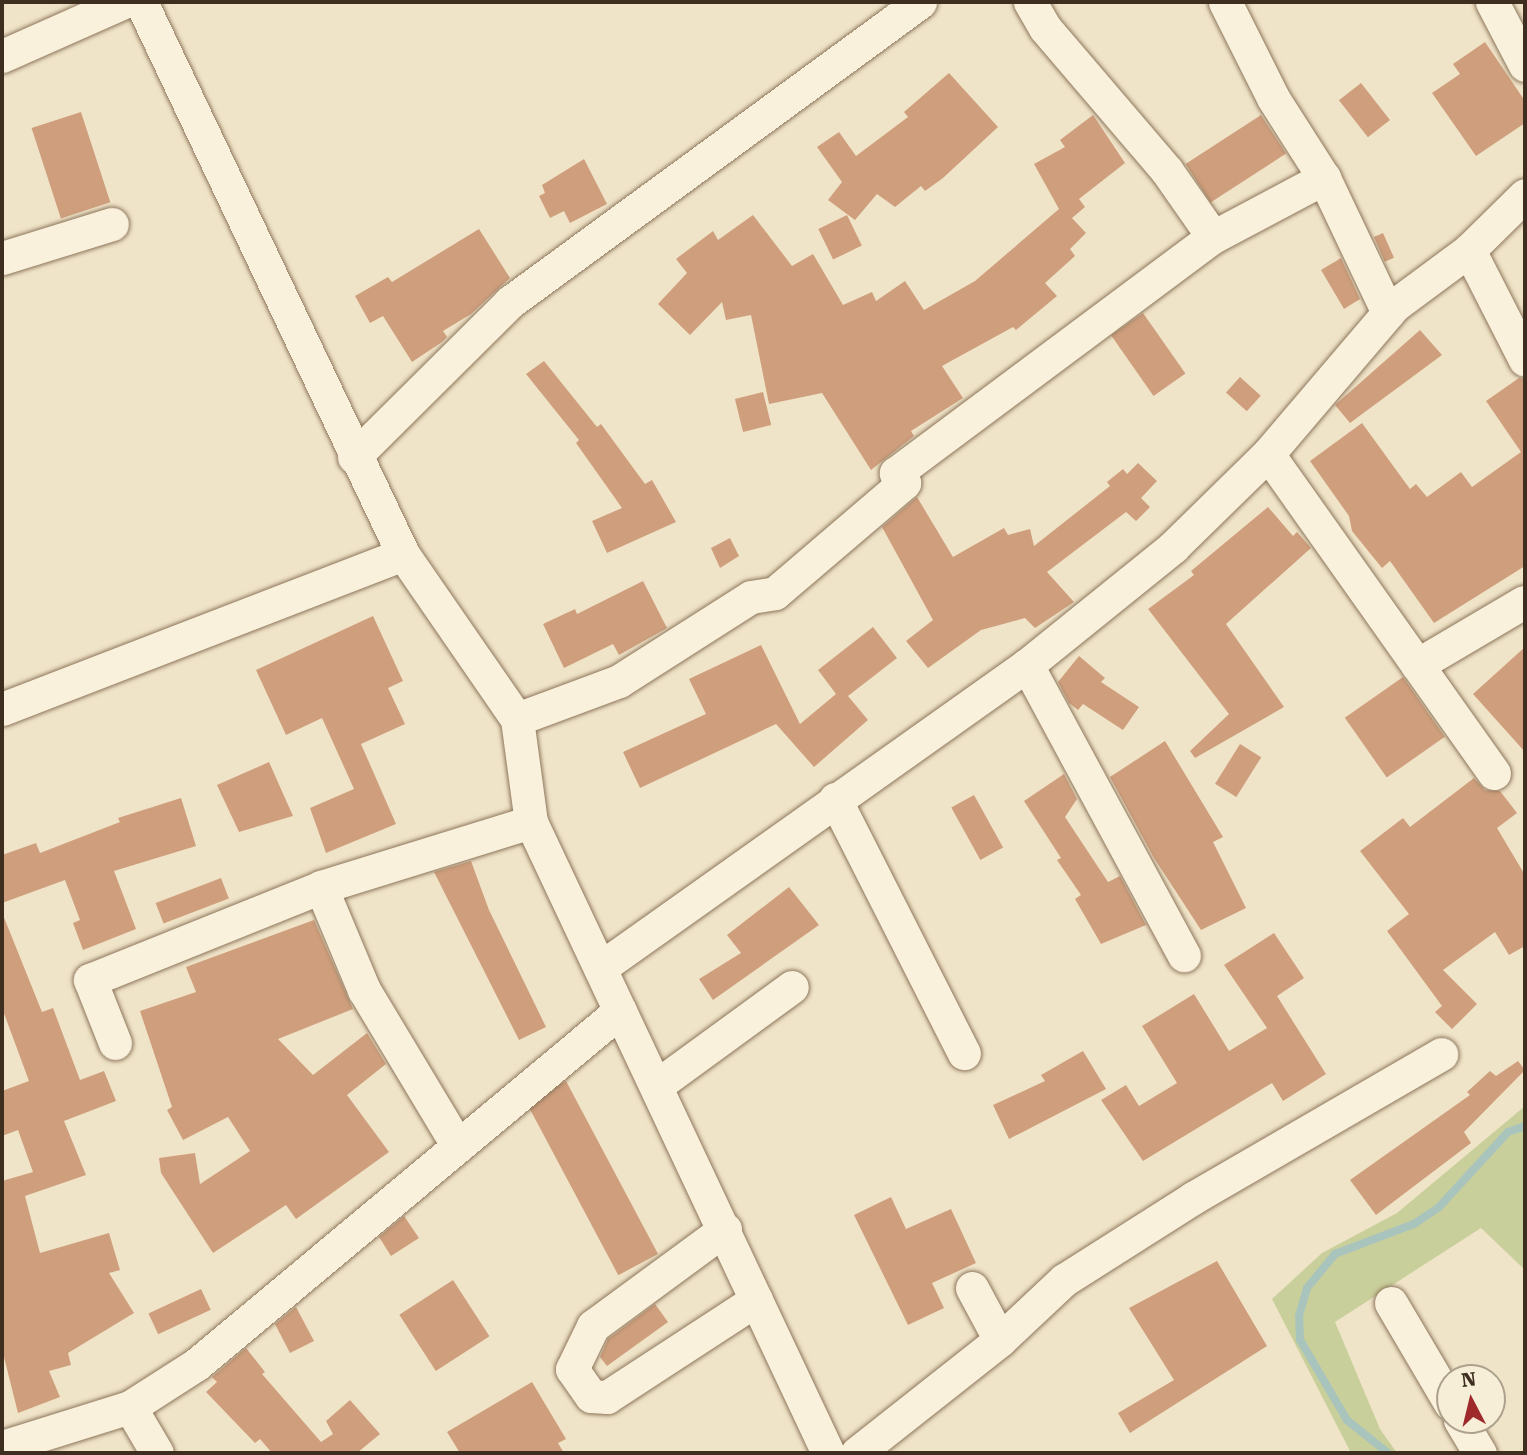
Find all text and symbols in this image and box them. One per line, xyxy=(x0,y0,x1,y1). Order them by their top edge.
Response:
north arrow xyxy=(1436,1364,1506,1434)
text: N xyxy=(1460,1367,1477,1392)

